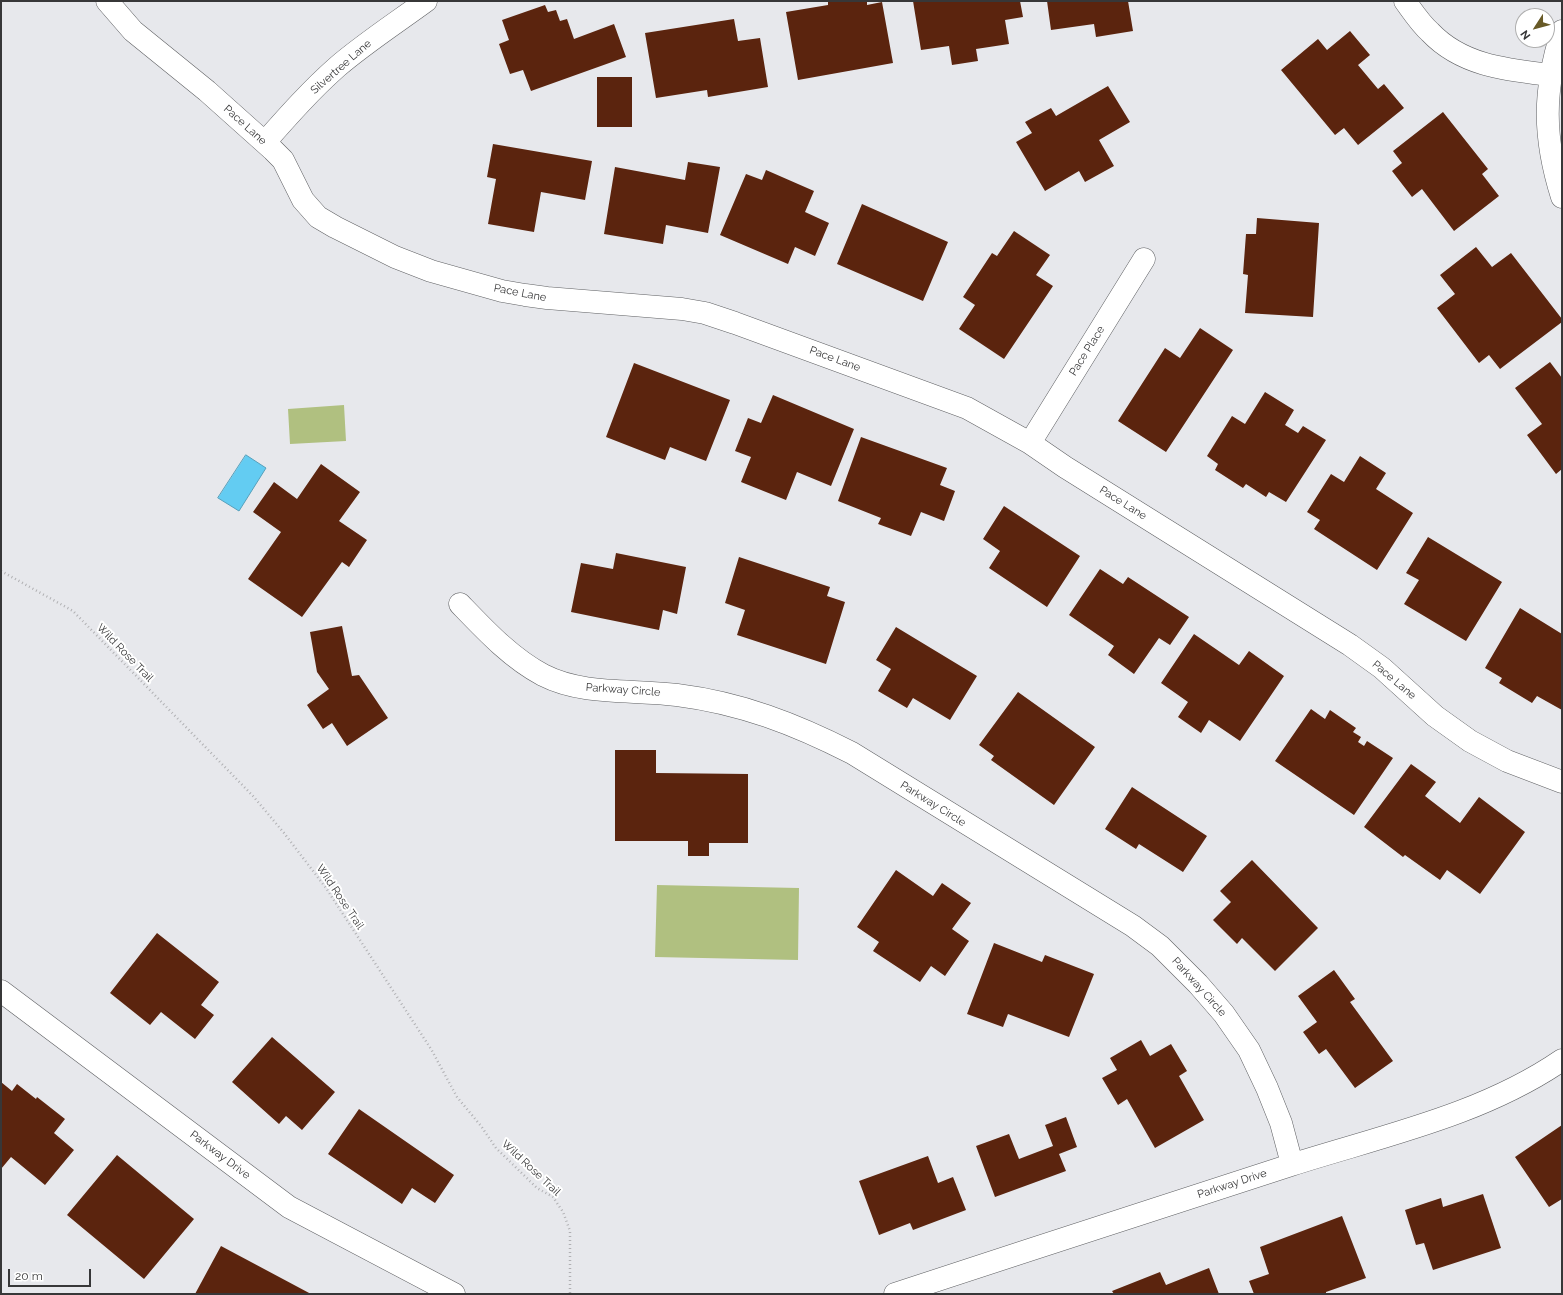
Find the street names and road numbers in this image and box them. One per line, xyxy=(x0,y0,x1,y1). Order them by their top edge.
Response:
street label: Silvertree Lane xyxy=(308,37,374,97)
street label: Pace Lane xyxy=(221,102,269,148)
street label: Pace Lane xyxy=(493,281,547,305)
street label: Pace Place xyxy=(1066,324,1108,378)
street label: Pace Lane xyxy=(808,344,862,374)
street label: Pace Lane xyxy=(1097,483,1149,523)
street label: Wild Rose Trail xyxy=(94,621,156,685)
street label: Pace Lane xyxy=(1369,658,1419,702)
street label: Parkway Circle xyxy=(585,681,661,699)
street label: Parkway Circle xyxy=(898,779,968,829)
street label: Wild Rose Trail xyxy=(313,862,367,932)
street label: Parkway Circle xyxy=(1169,955,1229,1019)
street label: Parkway Drive xyxy=(187,1128,253,1182)
street label: Wild Rose Trail xyxy=(499,1137,563,1199)
street label: Parkway Drive xyxy=(1196,1167,1268,1201)

